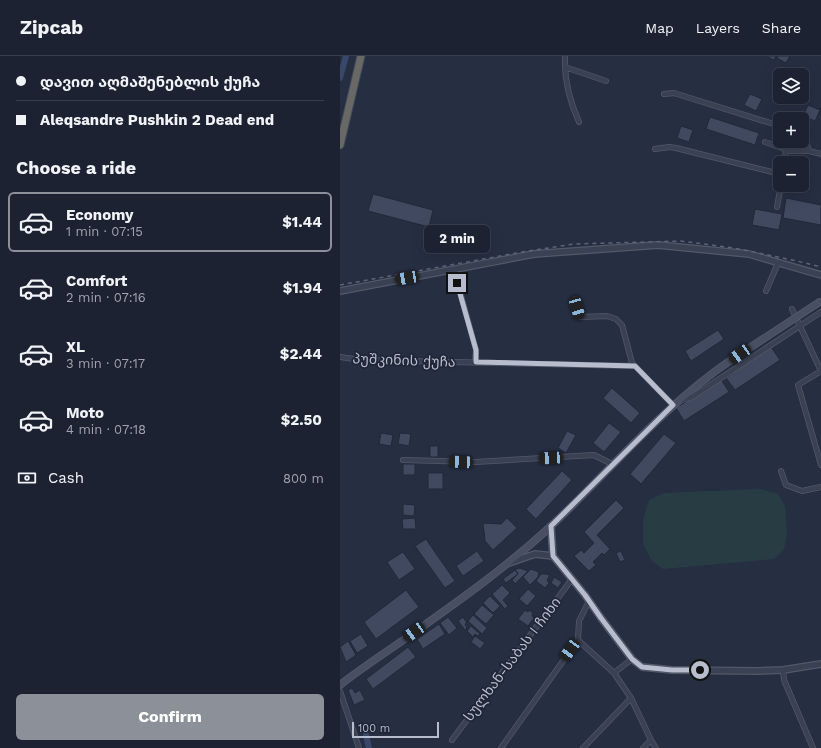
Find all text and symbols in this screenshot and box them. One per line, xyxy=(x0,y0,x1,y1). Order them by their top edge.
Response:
text: Zipcab xyxy=(20,16,83,39)
text: Map xyxy=(645,20,674,36)
text: Layers xyxy=(696,20,740,36)
text: Share xyxy=(762,20,801,36)
map controls xyxy=(773,68,809,192)
button: layers xyxy=(773,68,809,104)
text: დავით აღმაშენებლის ქუჩა xyxy=(40,73,260,91)
text: Aleqsandre Pushkin 2 Dead end xyxy=(40,111,274,129)
button: + xyxy=(773,112,809,148)
button: − xyxy=(773,156,809,192)
text: Choose a ride xyxy=(16,157,136,178)
icon: car xyxy=(18,204,54,240)
text: Economy xyxy=(66,206,133,224)
text: $1.44 xyxy=(282,213,322,231)
text: 1 min · 07:15 xyxy=(66,224,143,239)
callout: 2 min xyxy=(424,225,490,253)
text: 2 min xyxy=(439,231,475,246)
icon: car xyxy=(18,270,54,306)
car xyxy=(394,270,420,286)
text: Comfort xyxy=(66,272,127,290)
route end xyxy=(448,274,466,292)
text: $1.94 xyxy=(283,279,322,297)
text: 2 min · 07:16 xyxy=(66,290,146,305)
car xyxy=(568,295,586,321)
icon: car xyxy=(18,336,54,372)
text: XL xyxy=(66,338,85,356)
car xyxy=(727,342,753,366)
text: $2.44 xyxy=(280,345,322,363)
street label: პუშკინის ქუჩა xyxy=(352,350,456,371)
text: 3 min · 07:17 xyxy=(66,356,145,371)
icon: car xyxy=(18,402,54,438)
text: Moto xyxy=(66,404,104,422)
text: $2.50 xyxy=(281,411,322,429)
text: 4 min · 07:18 xyxy=(66,422,146,437)
car xyxy=(539,451,563,465)
car xyxy=(449,456,473,468)
icon: cash xyxy=(16,467,38,489)
text: Cash xyxy=(48,469,84,487)
text: 800 m xyxy=(283,471,324,486)
street label: სულხან-საბას I ჩიხი xyxy=(460,594,565,725)
car xyxy=(401,620,427,644)
car xyxy=(558,637,582,663)
route start xyxy=(691,661,709,679)
button: Confirm xyxy=(16,694,324,740)
scale bar xyxy=(352,720,439,739)
text: 100 m xyxy=(358,722,390,735)

